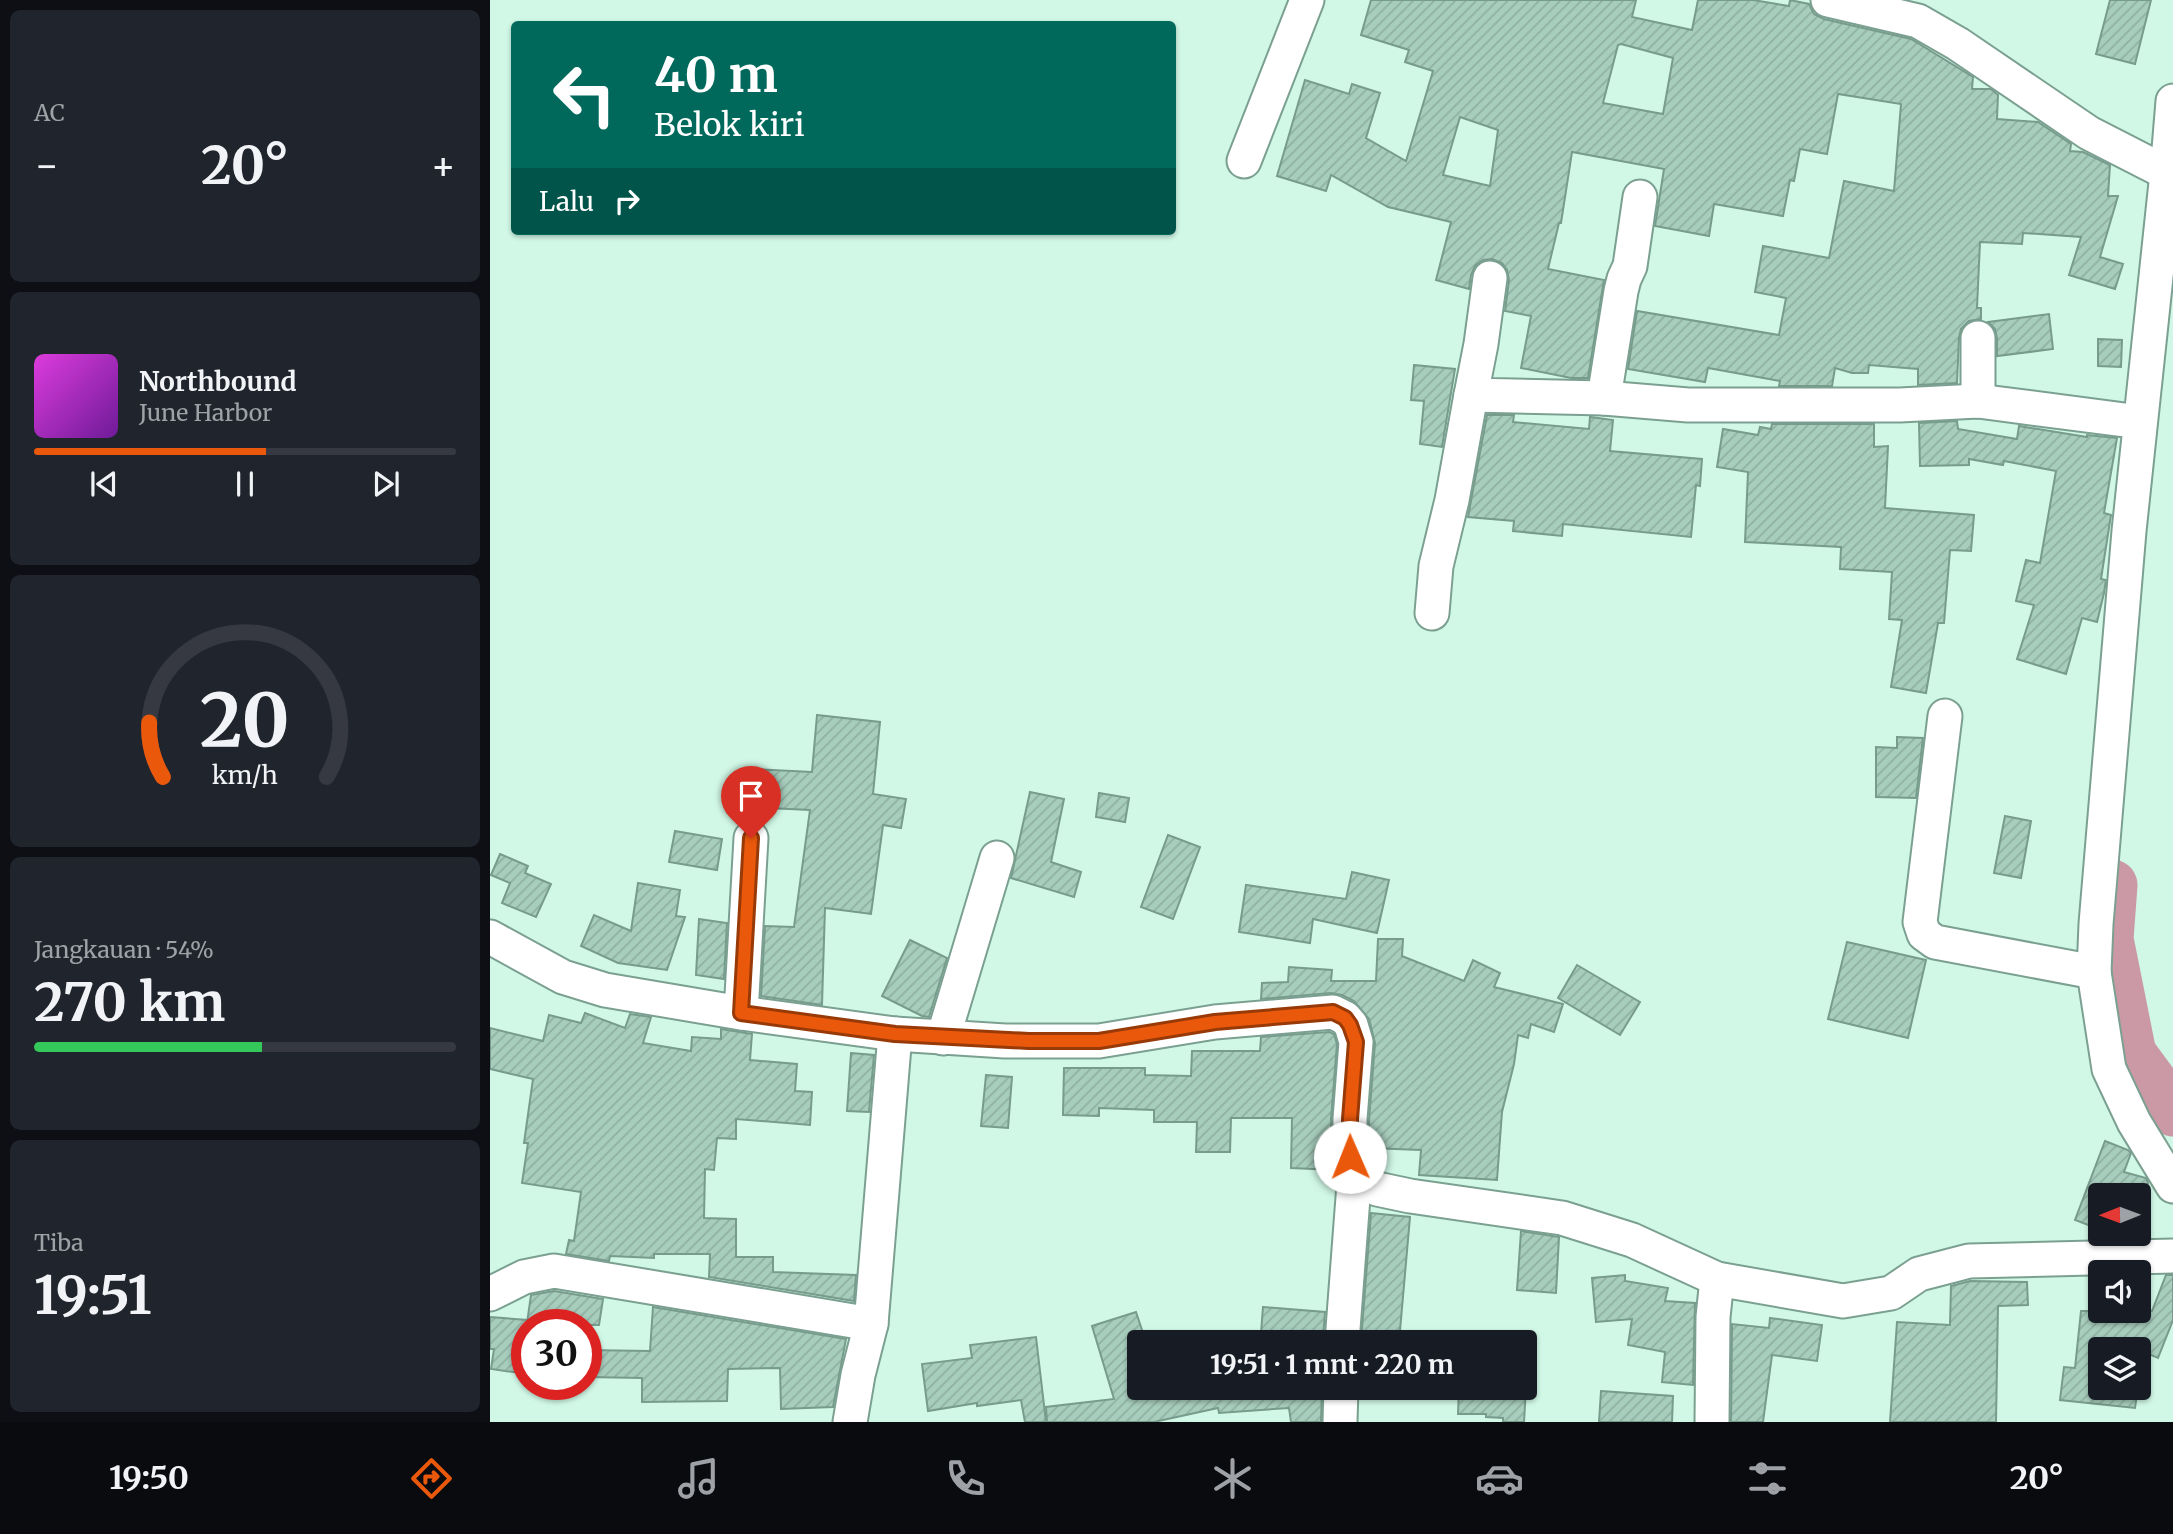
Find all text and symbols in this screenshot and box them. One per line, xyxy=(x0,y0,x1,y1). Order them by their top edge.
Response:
text: 40 m xyxy=(654,44,778,105)
icon: left xyxy=(539,49,630,140)
text: AC xyxy=(34,98,65,127)
text: Belok kiri xyxy=(654,105,805,145)
text: 20° xyxy=(201,133,289,198)
text: − xyxy=(34,142,59,189)
text: + xyxy=(431,142,456,189)
icon: right xyxy=(608,182,646,220)
text: Lalu xyxy=(539,185,594,218)
text: Northbound xyxy=(139,365,297,398)
text: June Harbor xyxy=(139,398,272,427)
icon: previous xyxy=(85,465,123,503)
icon: pause xyxy=(226,465,264,503)
icon: next xyxy=(367,465,405,503)
text: 20 xyxy=(200,675,290,767)
text: km/h xyxy=(212,759,278,791)
pin xyxy=(721,766,781,838)
icon: arrive xyxy=(732,777,770,815)
text: Jangkauan · 54% xyxy=(34,935,214,964)
text: 270 km xyxy=(34,970,225,1035)
position arrow xyxy=(1313,1120,1387,1194)
north arrow xyxy=(2088,1183,2151,1246)
map controls xyxy=(2088,1183,2151,1400)
text: Tiba xyxy=(34,1228,84,1257)
button: sound xyxy=(2088,1260,2151,1323)
text: 19:51 xyxy=(34,1263,152,1328)
speed limit sign: 30 xyxy=(511,1309,602,1400)
button: layers xyxy=(2088,1337,2151,1400)
text: 19:51 · 1 mnt · 220 m xyxy=(1210,1348,1454,1381)
icon: directions xyxy=(407,1454,456,1503)
icon: music xyxy=(674,1454,723,1503)
icon: phone xyxy=(941,1454,990,1503)
icon: climate xyxy=(1208,1454,1257,1503)
icon: car xyxy=(1475,1454,1524,1503)
icon: filters xyxy=(1743,1454,1792,1503)
text: 19:50 xyxy=(109,1458,189,1498)
text: 20° xyxy=(2010,1458,2064,1498)

